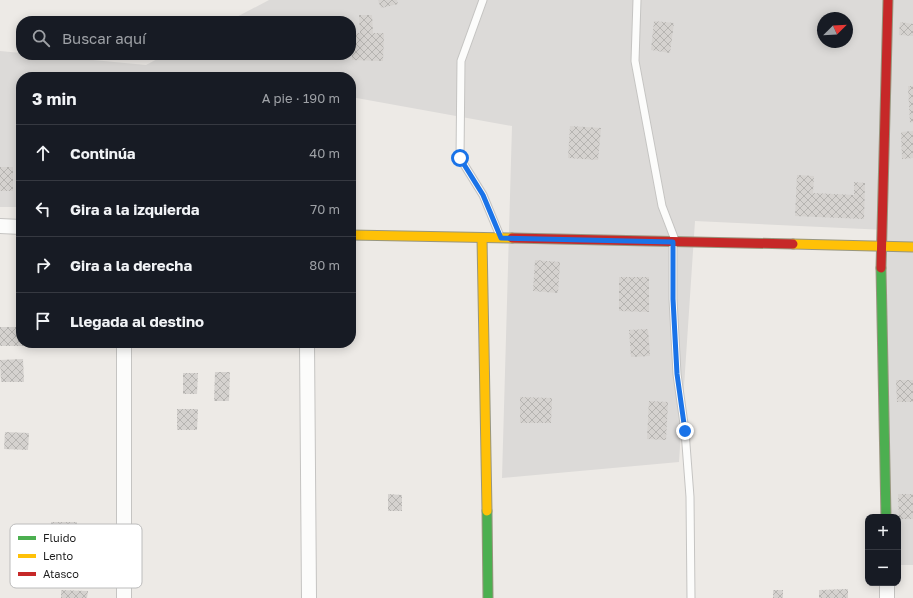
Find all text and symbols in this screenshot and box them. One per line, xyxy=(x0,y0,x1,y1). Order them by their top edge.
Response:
north arrow xyxy=(817,12,853,48)
search box xyxy=(16,16,356,60)
icon: search xyxy=(30,27,52,49)
text: Buscar aquí xyxy=(62,29,146,47)
text: 3 min xyxy=(32,88,76,109)
text: A pie · 190 m xyxy=(262,90,340,106)
icon: ahead xyxy=(32,142,54,164)
text: Continúa xyxy=(70,144,136,162)
text: 40 m xyxy=(309,145,340,161)
route start xyxy=(451,149,469,167)
icon: left xyxy=(32,198,54,220)
text: Gira a la izquierda xyxy=(70,200,200,218)
text: 70 m xyxy=(310,201,340,217)
icon: right xyxy=(32,254,54,276)
text: Gira a la derecha xyxy=(70,256,192,274)
text: 80 m xyxy=(309,257,340,273)
icon: arrive xyxy=(32,310,54,332)
text: Llegada al destino xyxy=(70,312,204,330)
route end xyxy=(676,422,694,440)
map controls xyxy=(865,514,901,586)
button: + xyxy=(865,514,901,550)
legend xyxy=(10,524,142,588)
text: Fluido xyxy=(43,531,76,544)
text: Lento xyxy=(43,549,74,562)
button: − xyxy=(865,550,901,586)
text: Atasco xyxy=(43,567,79,580)

